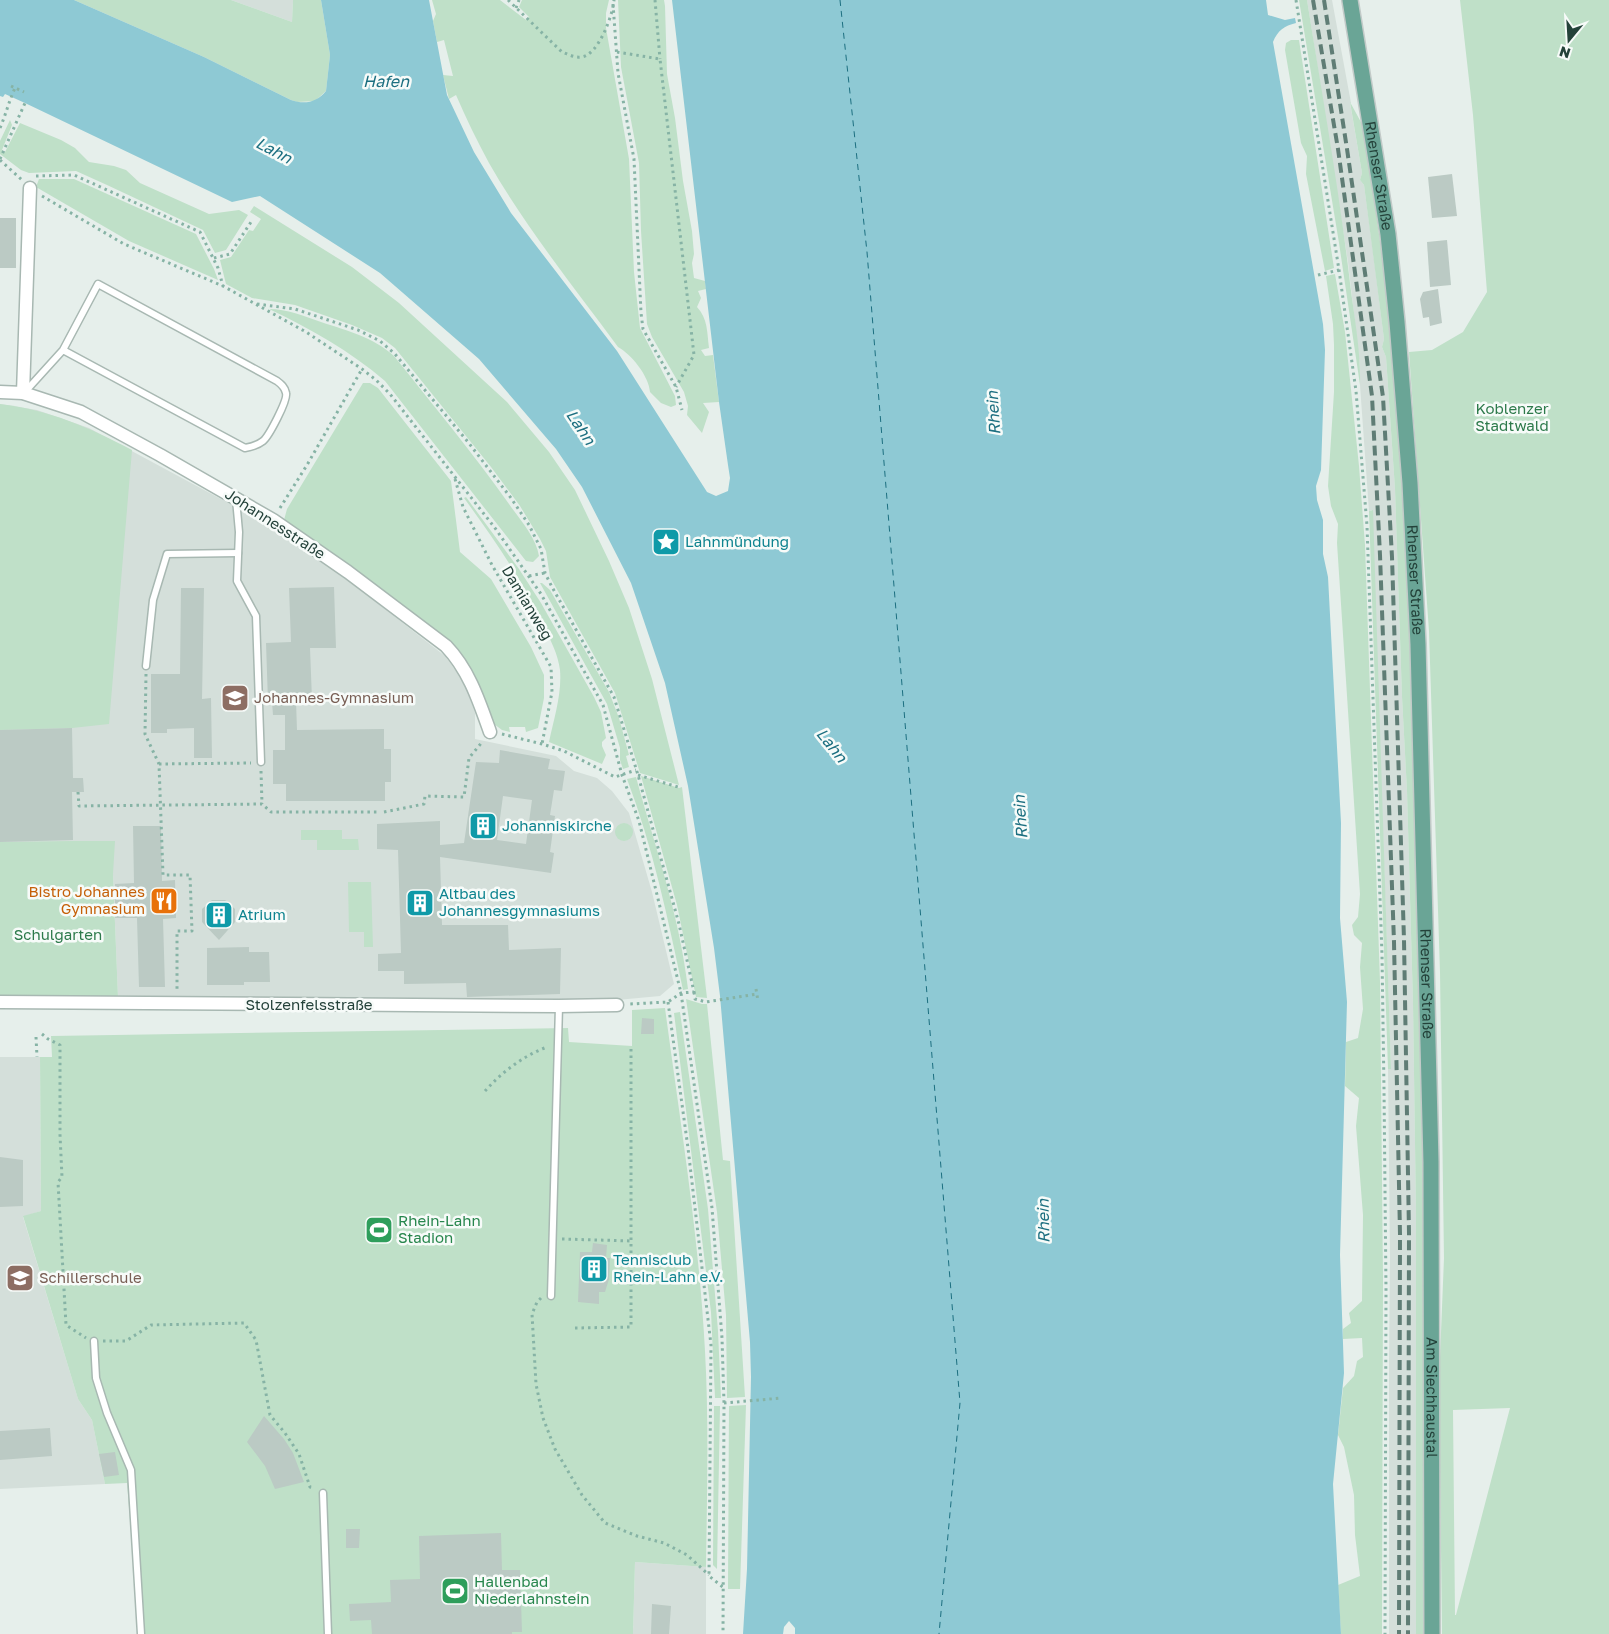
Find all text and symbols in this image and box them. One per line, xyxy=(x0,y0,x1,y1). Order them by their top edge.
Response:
north arrow xyxy=(1544,15,1594,65)
text: N xyxy=(1557,43,1573,63)
water label: Hafen xyxy=(363,71,410,91)
street label: Rhenser Straße xyxy=(1362,120,1397,232)
water label: Lahn xyxy=(253,132,296,168)
water label: Rhein xyxy=(981,389,1005,436)
park label: Koblenzer Stadtwald xyxy=(1475,399,1549,434)
water label: Lahn xyxy=(562,406,601,449)
street label: Johannesstraße xyxy=(222,484,329,562)
street label: Rhenser Straße xyxy=(1404,524,1428,636)
place icon: Lahnmündung xyxy=(651,527,681,557)
place label: Lahnmündung xyxy=(685,532,789,550)
street label: Damianweg xyxy=(499,562,557,643)
school or university icon: Johannes-Gymnasium xyxy=(220,683,250,713)
place label: Johannes-Gymnasium xyxy=(254,688,414,706)
water label: Lahn xyxy=(812,724,852,767)
water label: Rhein xyxy=(1008,793,1032,840)
building icon: Johanniskirche xyxy=(468,811,498,841)
place label: Johanniskirche xyxy=(502,816,612,834)
place label: Bistro Johannes Gymnasium xyxy=(28,882,145,917)
place label: Altbau des Johannesgymnasiums xyxy=(439,884,600,919)
restaurant icon: Bistro Johannes Gymnasium xyxy=(149,886,179,916)
building icon: Altbau des Johannesgymnasiums xyxy=(405,888,435,918)
building icon: Atrium xyxy=(204,900,234,930)
place label: Atrium xyxy=(238,905,286,923)
park label: Schulgarten xyxy=(14,925,102,943)
street label: Rhenser Straße xyxy=(1417,928,1438,1039)
street label: Stolzenfelsstraße xyxy=(245,995,373,1013)
water label: Rhein xyxy=(1033,1198,1053,1243)
place label: Rhein-Lahn Stadion xyxy=(398,1211,481,1246)
sports icon: Rhein-Lahn Stadion xyxy=(364,1215,394,1245)
place label: Tennisclub Rhein-Lahn e.V. xyxy=(613,1250,723,1285)
building icon: Tennisclub Rhein-Lahn e.V. xyxy=(579,1254,609,1284)
school or university icon: Schillerschule xyxy=(5,1263,35,1293)
place label: Schillerschule xyxy=(39,1268,142,1286)
street label: Am Siechhaustal xyxy=(1423,1337,1442,1458)
place label: Hallenbad Niederlahnstein xyxy=(474,1572,590,1607)
sports icon: Hallenbad Niederlahnstein xyxy=(440,1576,470,1606)

